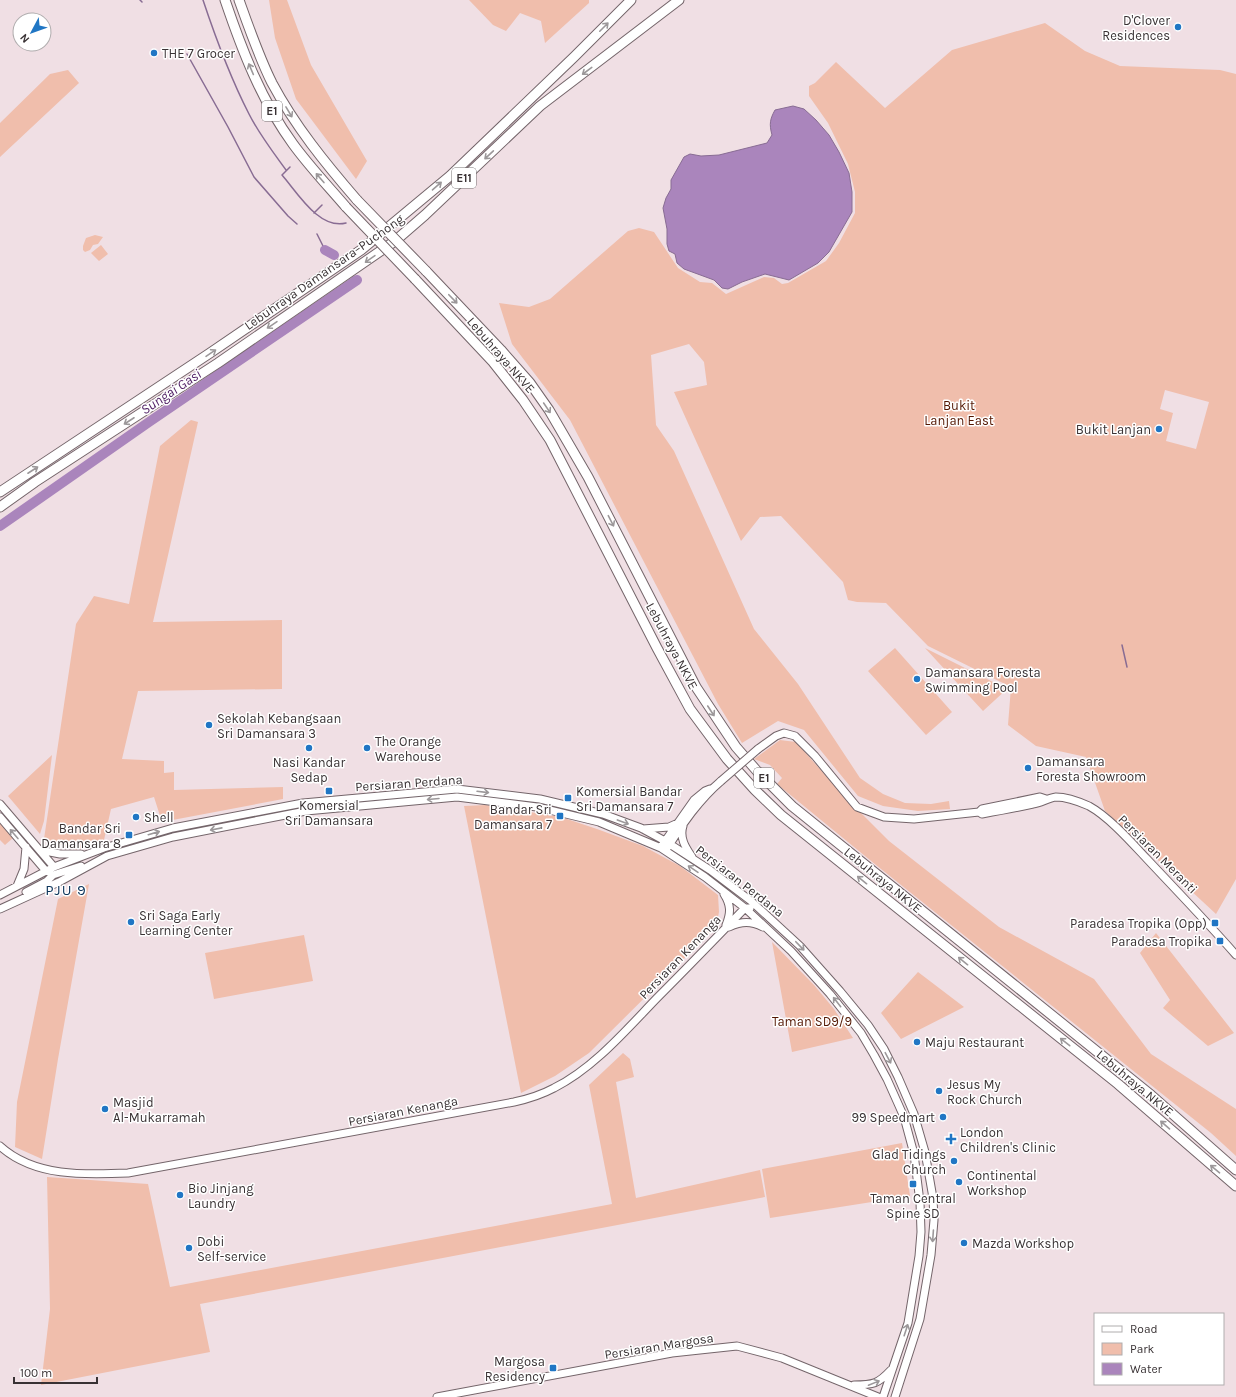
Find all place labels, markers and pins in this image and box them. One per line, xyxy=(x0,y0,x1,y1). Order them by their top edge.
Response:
place label: D'Clover Residences xyxy=(1102,13,1170,43)
marker: D'Clover Residences xyxy=(1173,22,1183,32)
place label: THE 7 Grocer xyxy=(162,46,235,61)
marker: THE 7 Grocer xyxy=(149,48,159,58)
place label: Bukit Lanjan xyxy=(1076,422,1151,437)
marker: Bukit Lanjan xyxy=(1154,424,1164,434)
place label: Damansara Foresta Swimming Pool xyxy=(925,665,1041,695)
marker: Damansara Foresta Swimming Pool xyxy=(912,674,922,684)
place label: Sekolah Kebangsaan Sri Damansara 3 xyxy=(217,711,341,741)
marker: Sekolah Kebangsaan Sri Damansara 3 xyxy=(204,720,214,730)
place label: The Orange Warehouse xyxy=(375,734,442,764)
marker: Nasi Kandar Sedap xyxy=(304,743,314,753)
marker: The Orange Warehouse xyxy=(362,743,372,753)
place label: Damansara Foresta Showroom xyxy=(1036,754,1146,784)
place label: Nasi Kandar Sedap xyxy=(273,755,345,785)
marker: Damansara Foresta Showroom xyxy=(1023,763,1033,773)
place label: Komersial Bandar Sri Damansara 7 xyxy=(576,784,682,814)
marker: Komersial Sri Damansara xyxy=(324,786,334,796)
marker: Komersial Bandar Sri Damansara 7 xyxy=(563,793,573,803)
place label: Komersial Sri Damansara xyxy=(285,798,373,828)
place label: Bandar Sri Damansara 7 xyxy=(474,802,552,832)
place label: Shell xyxy=(144,810,174,825)
marker: Bandar Sri Damansara 7 xyxy=(555,811,565,821)
marker: Shell xyxy=(131,812,141,822)
place label: Bandar Sri Damansara 8 xyxy=(41,821,121,851)
marker: Bandar Sri Damansara 8 xyxy=(124,830,134,840)
place label: Sri Saga Early Learning Center xyxy=(139,908,233,938)
place label: Paradesa Tropika (Opp) xyxy=(1070,916,1207,931)
marker: Sri Saga Early Learning Center xyxy=(126,917,136,927)
marker: Paradesa Tropika (Opp) xyxy=(1210,918,1220,928)
place label: Paradesa Tropika xyxy=(1111,934,1212,949)
marker: Paradesa Tropika xyxy=(1215,936,1225,946)
place label: Maju Restaurant xyxy=(925,1035,1024,1050)
marker: Maju Restaurant xyxy=(912,1037,922,1047)
place label: Jesus My Rock Church xyxy=(947,1077,1022,1107)
marker: Jesus My Rock Church xyxy=(934,1086,944,1096)
place label: Masjid Al-Mukarramah xyxy=(113,1095,206,1125)
marker: Masjid Al-Mukarramah xyxy=(100,1104,110,1114)
place label: 99 Speedmart xyxy=(851,1110,935,1125)
marker: 99 Speedmart xyxy=(938,1112,948,1122)
place label: London Children's Clinic xyxy=(960,1125,1056,1155)
marker: London Children's Clinic xyxy=(945,1133,957,1145)
place label: Glad Tidings Church xyxy=(872,1147,946,1177)
marker: Glad Tidings Church xyxy=(949,1156,959,1166)
place label: Continental Workshop xyxy=(967,1168,1037,1198)
marker: Continental Workshop xyxy=(954,1177,964,1187)
marker: Taman Central Spine SD xyxy=(908,1179,918,1189)
place label: Bio Jinjang Laundry xyxy=(188,1181,254,1211)
marker: Bio Jinjang Laundry xyxy=(175,1190,185,1200)
place label: Taman Central Spine SD xyxy=(870,1191,956,1221)
place label: Dobi Self-service xyxy=(197,1234,266,1264)
place label: Mazda Workshop xyxy=(972,1236,1074,1251)
marker: Mazda Workshop xyxy=(959,1238,969,1248)
marker: Dobi Self-service xyxy=(184,1243,194,1253)
place label: Margosa Residency xyxy=(485,1354,545,1384)
marker: Margosa Residency xyxy=(548,1363,558,1373)

